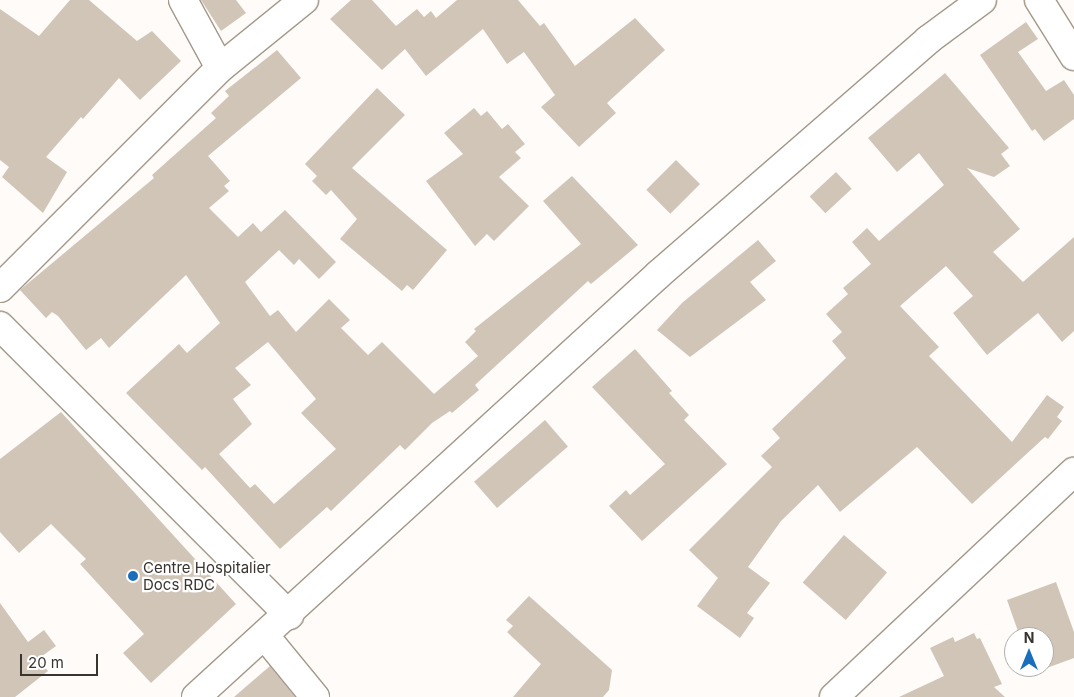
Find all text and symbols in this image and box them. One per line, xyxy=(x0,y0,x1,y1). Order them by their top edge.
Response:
place label: Centre Hospitalier Docs RDC xyxy=(143,558,271,593)
marker: Centre Hospitalier Docs RDC xyxy=(127,570,139,582)
north arrow xyxy=(1004,627,1054,677)
text: N xyxy=(1024,629,1034,646)
scale bar xyxy=(22,644,100,676)
text: 20 m xyxy=(28,653,64,672)

